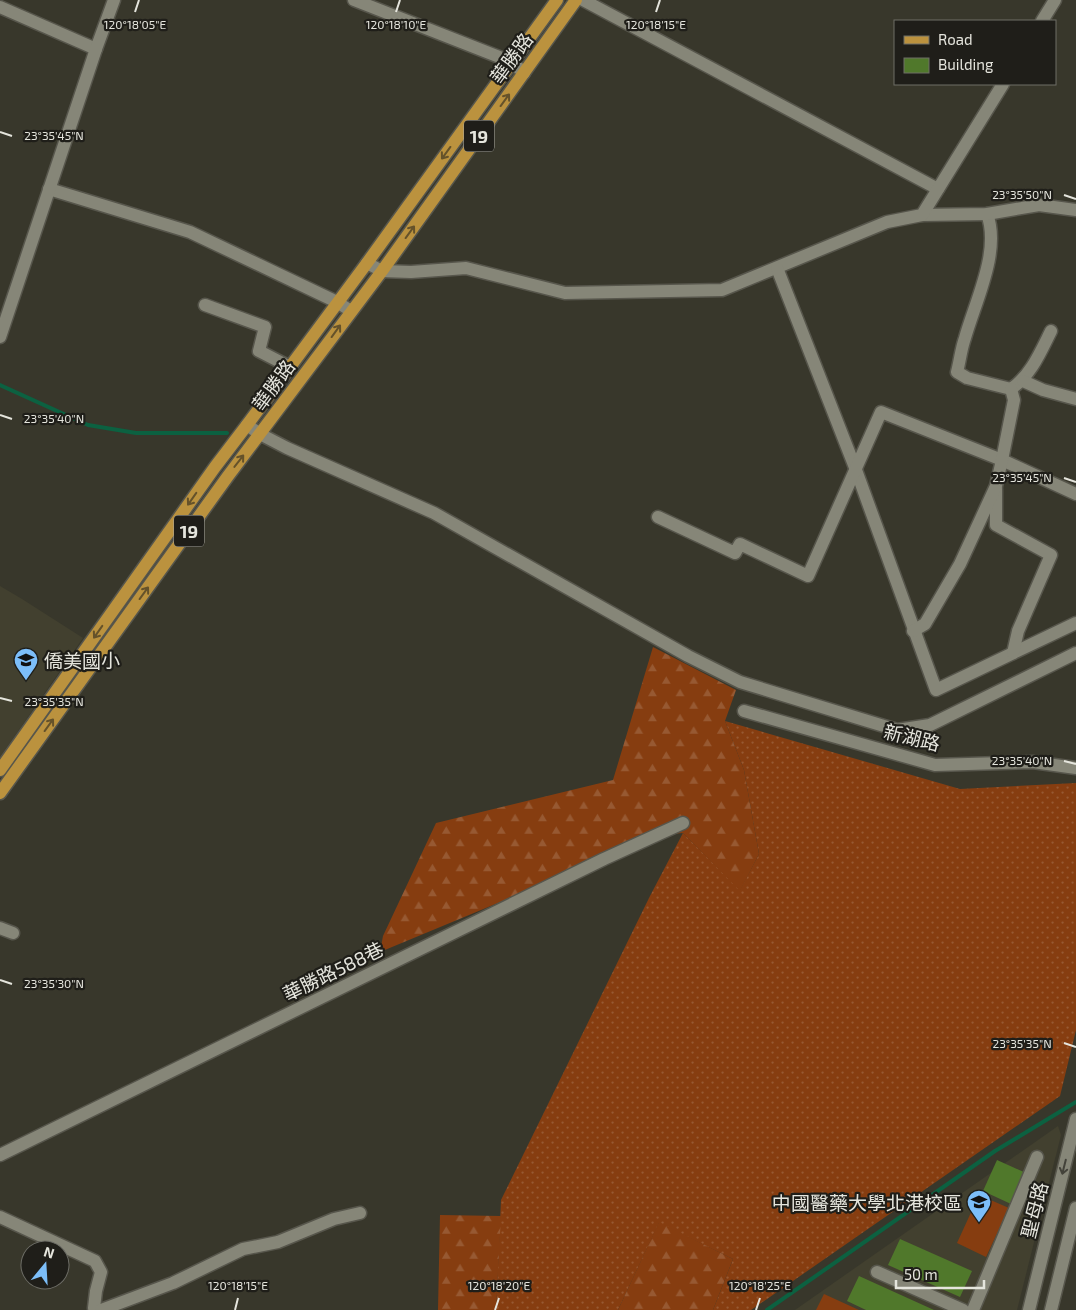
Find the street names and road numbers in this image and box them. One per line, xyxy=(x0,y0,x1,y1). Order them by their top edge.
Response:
street label: 華勝路 xyxy=(485,28,537,88)
road number: 19 xyxy=(464,120,494,152)
street label: 華勝路 xyxy=(247,355,299,415)
road number: 19 xyxy=(174,516,204,546)
street label: 新湖路 xyxy=(882,719,942,755)
street label: 華勝路588巷 xyxy=(279,937,387,1005)
street label: 聖母路 xyxy=(1016,1180,1052,1240)

